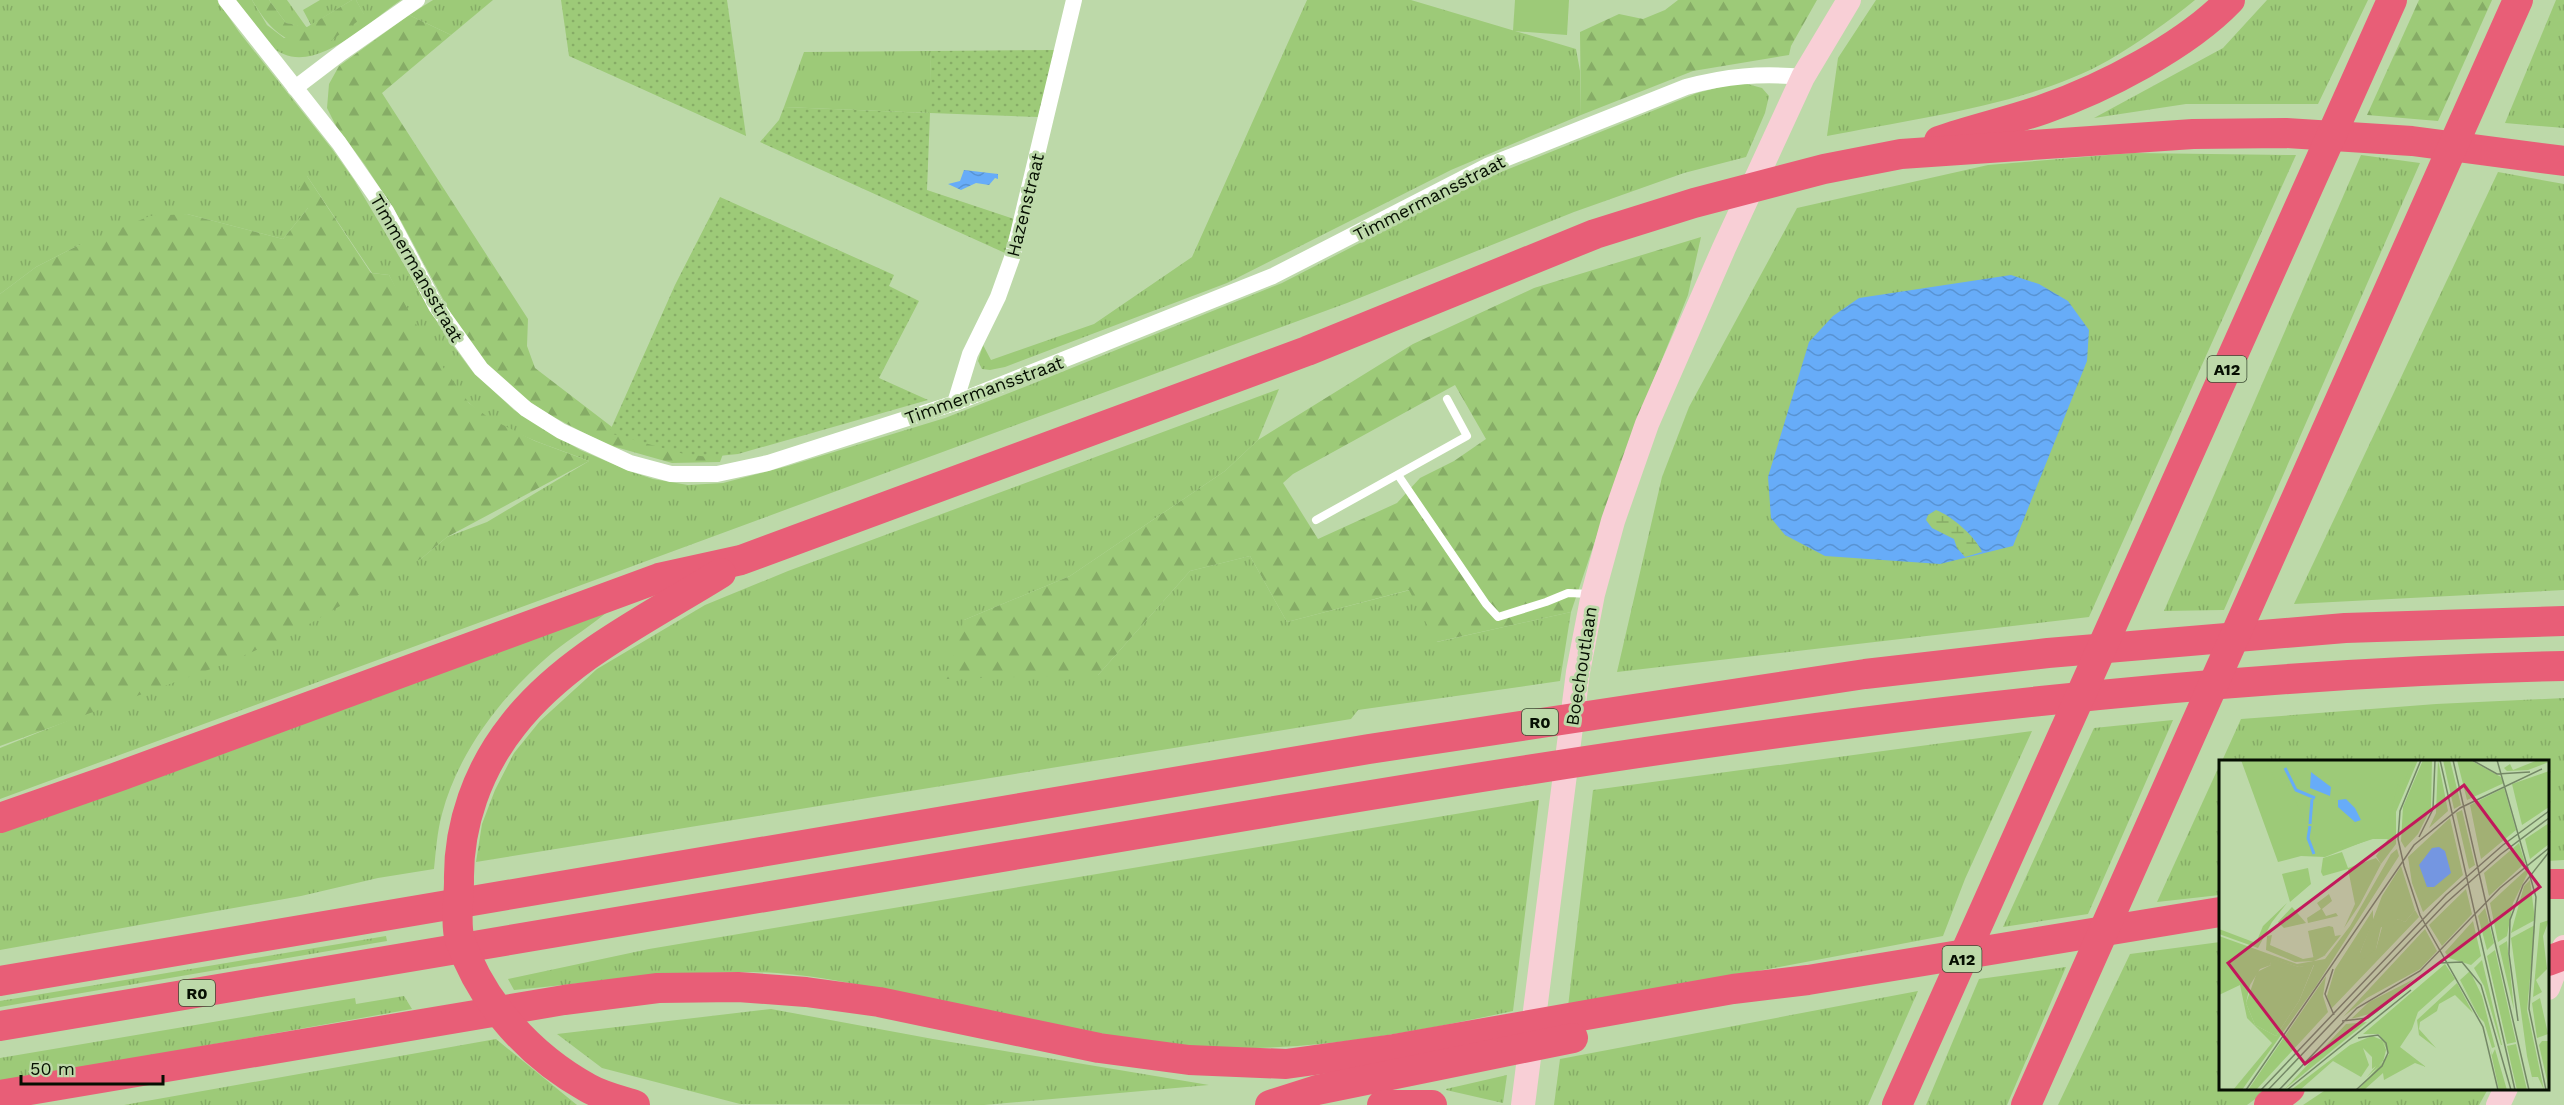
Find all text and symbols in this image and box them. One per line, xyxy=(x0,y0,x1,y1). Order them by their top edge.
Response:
street label: Hazenstraat xyxy=(1002,151,1048,259)
street label: Timmermansstraat xyxy=(1350,151,1509,245)
street label: Timmermansstraat xyxy=(366,190,468,346)
street label: Timmermansstraat xyxy=(902,351,1067,428)
road number: A12 xyxy=(2208,356,2246,382)
street label: Boechoutlaan xyxy=(1561,605,1601,727)
road number: R0 xyxy=(1522,709,1558,735)
inset map xyxy=(2219,760,2549,1090)
road number: A12 xyxy=(1942,946,1982,972)
road number: R0 xyxy=(179,980,215,1006)
scale bar xyxy=(21,1048,164,1086)
text: 50 m xyxy=(30,1058,75,1079)

